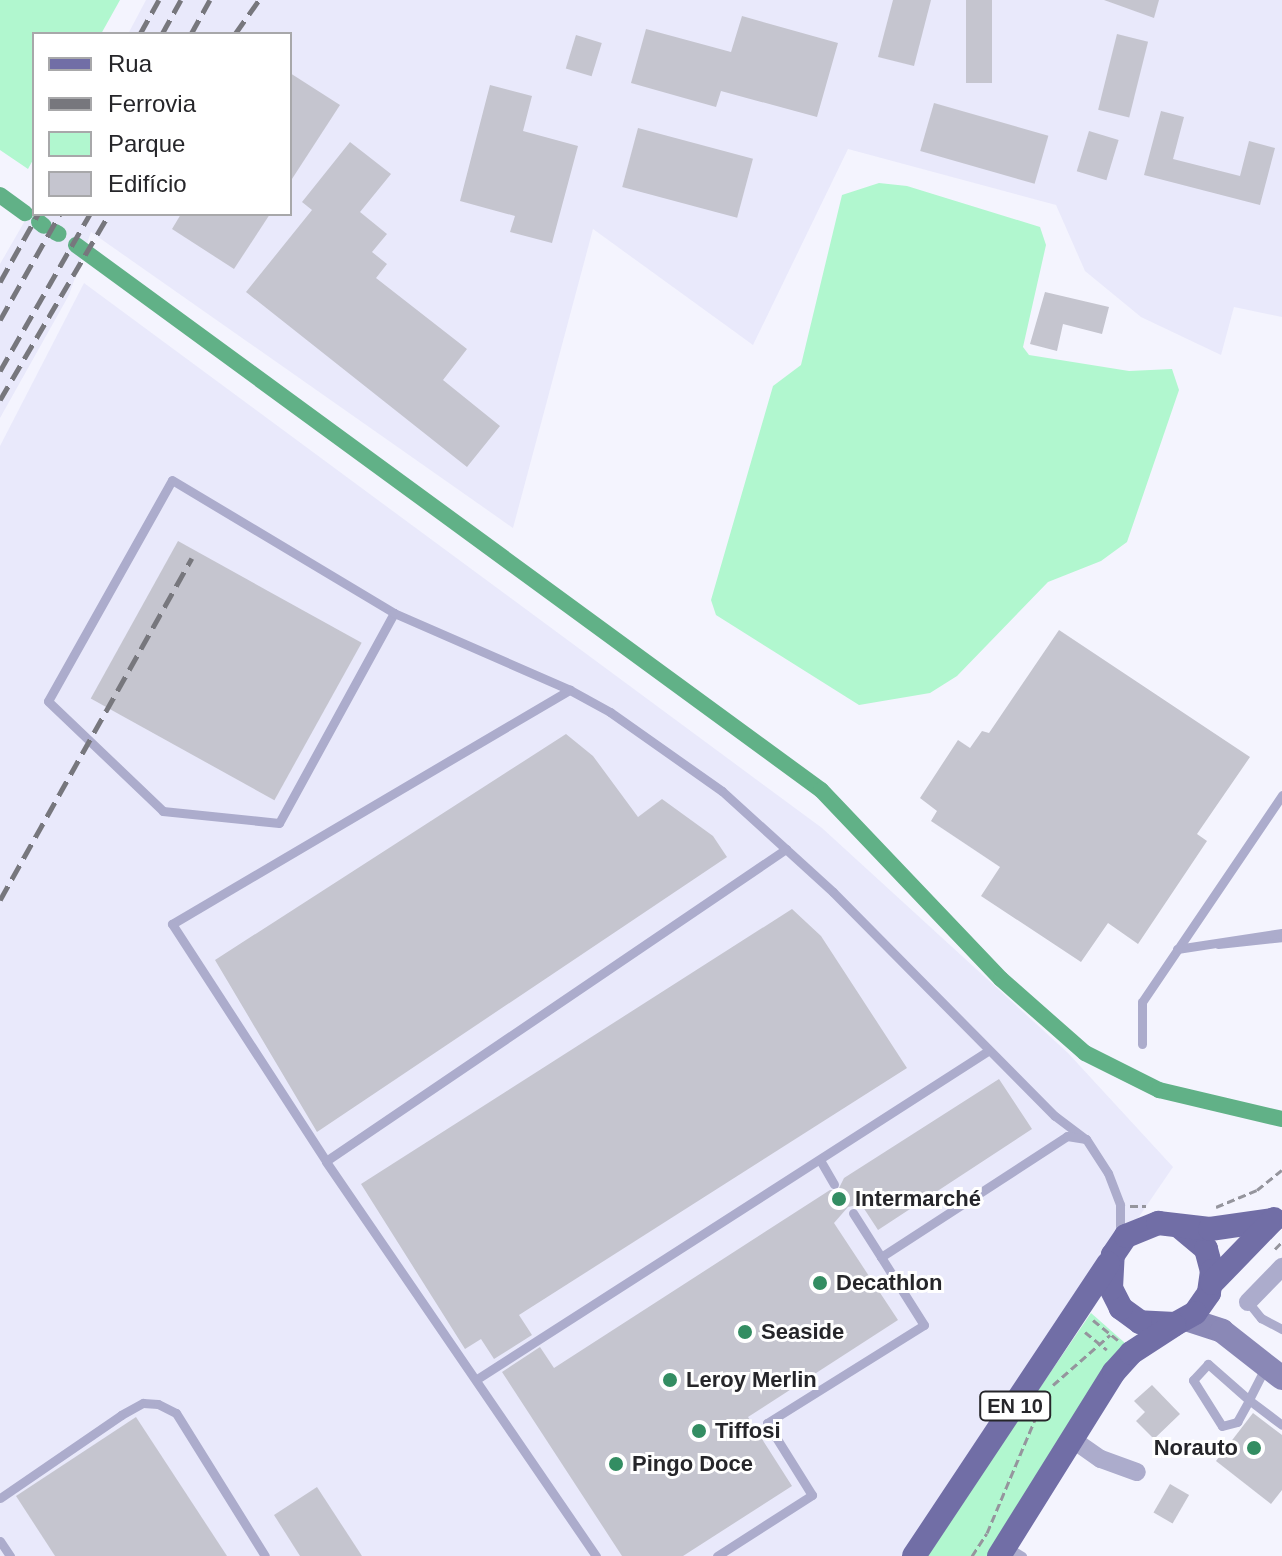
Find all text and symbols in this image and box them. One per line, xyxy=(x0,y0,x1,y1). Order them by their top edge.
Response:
legend xyxy=(32,32,292,216)
text: Rua xyxy=(108,50,152,77)
text: Ferrovia xyxy=(108,90,196,117)
text: Parque xyxy=(108,130,185,157)
text: Edifício xyxy=(108,170,187,197)
place label: Intermarché xyxy=(855,1186,981,1212)
marker: Intermarché xyxy=(830,1190,848,1208)
place label: Decathlon xyxy=(836,1270,942,1296)
marker: Decathlon xyxy=(811,1274,829,1292)
place label: Seaside xyxy=(761,1319,844,1345)
marker: Seaside xyxy=(736,1323,754,1341)
place label: Leroy Merlin xyxy=(686,1367,817,1393)
marker: Leroy Merlin xyxy=(661,1371,679,1389)
road number: EN 10 xyxy=(979,1390,1051,1422)
place label: Tiffosi xyxy=(715,1418,781,1444)
marker: Tiffosi xyxy=(690,1422,708,1440)
place label: Norauto xyxy=(1154,1435,1238,1461)
marker: Norauto xyxy=(1245,1439,1263,1457)
place label: Pingo Doce xyxy=(632,1451,753,1477)
marker: Pingo Doce xyxy=(607,1455,625,1473)

